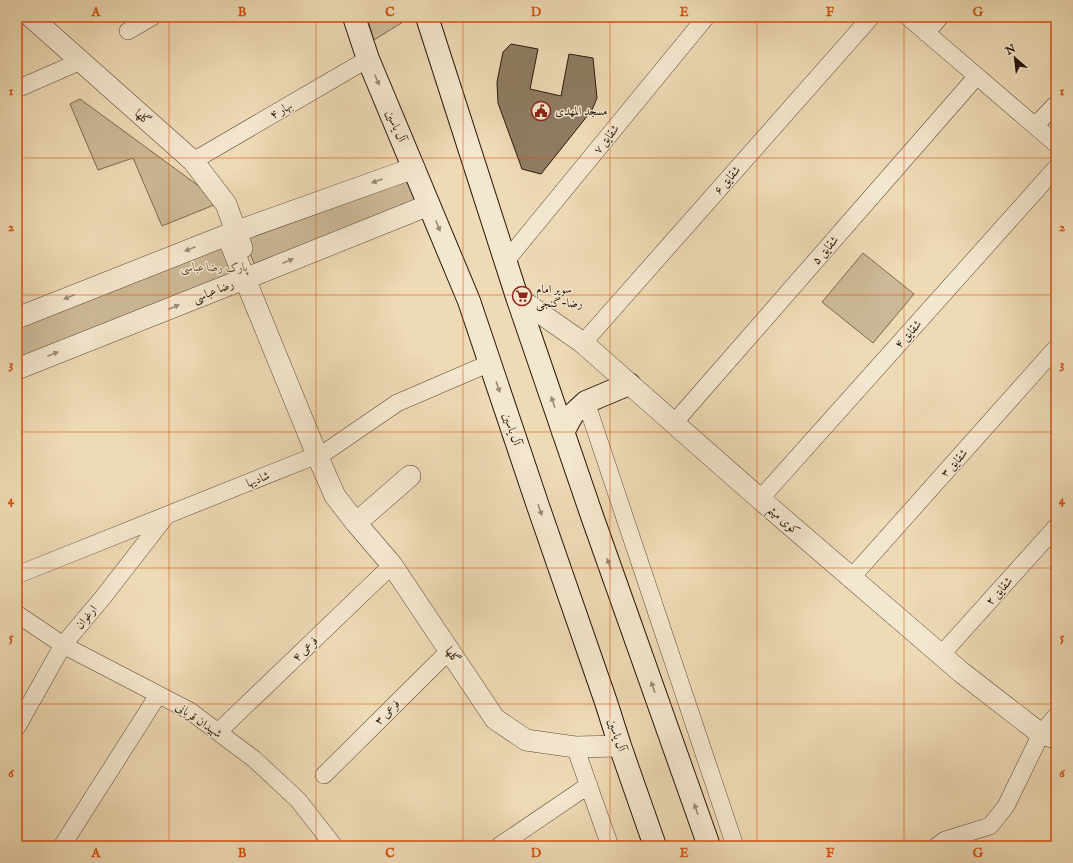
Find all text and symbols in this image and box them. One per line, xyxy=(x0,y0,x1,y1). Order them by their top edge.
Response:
text: A xyxy=(91,4,102,21)
text: B xyxy=(238,4,247,21)
text: C xyxy=(385,4,395,21)
text: D xyxy=(531,4,542,21)
text: E xyxy=(679,4,689,21)
text: F xyxy=(826,4,835,21)
text: G xyxy=(973,4,984,21)
north arrow xyxy=(995,38,1035,78)
text: N xyxy=(1002,41,1019,59)
one-way arrow xyxy=(374,74,380,86)
text: 1 xyxy=(9,83,14,100)
text: 1 xyxy=(1060,83,1065,100)
street label: بهار ۴ xyxy=(267,98,295,123)
public building icon: مسجد المهدی xyxy=(530,100,552,122)
place label: مسجد المهدی xyxy=(555,104,608,119)
street label: گلها xyxy=(131,105,155,129)
street label: آل یاسین xyxy=(382,107,410,146)
street label: شقایق ۷ xyxy=(590,122,623,157)
street label: شقایق ۶ xyxy=(711,163,744,198)
one-way arrow xyxy=(371,178,383,184)
text: 2 xyxy=(8,219,14,236)
text: 2 xyxy=(1059,219,1065,236)
one-way arrow xyxy=(435,220,441,232)
street label: شقایق ۵ xyxy=(809,233,842,268)
one-way arrow xyxy=(184,247,196,253)
one-way arrow xyxy=(283,258,295,264)
park label: پارک رضا عباسی xyxy=(180,260,250,276)
street label: رضا عباسی xyxy=(191,276,236,307)
place label: سوپر امام رضا-گنجی xyxy=(536,282,583,312)
supermarket icon: سوپر امام رضا-گنجی xyxy=(511,285,533,307)
one-way arrow xyxy=(64,294,75,300)
one-way arrow xyxy=(169,303,181,309)
street label: شقایق ۴ xyxy=(892,317,925,352)
one-way arrow xyxy=(48,351,60,357)
text: 3 xyxy=(9,356,14,373)
text: 3 xyxy=(1060,356,1065,373)
one-way arrow xyxy=(495,381,501,393)
one-way arrow xyxy=(549,395,555,407)
street label: آل یاسین xyxy=(499,411,525,449)
street label: شقایق ۳ xyxy=(938,446,971,481)
street label: شادیها xyxy=(244,468,272,491)
text: 4 xyxy=(8,492,15,509)
text: 4 xyxy=(1059,492,1066,509)
street label: کوی میثم xyxy=(762,502,803,542)
one-way arrow xyxy=(537,504,543,516)
one-way arrow xyxy=(606,558,612,570)
street label: شقایق ۲ xyxy=(983,574,1016,609)
street label: ارغوان xyxy=(72,602,101,632)
text: 5 xyxy=(9,629,14,646)
text: 5 xyxy=(1060,629,1065,646)
street label: فرعی ۴ xyxy=(289,633,321,665)
street label: گلها xyxy=(442,644,464,666)
one-way arrow xyxy=(649,680,655,692)
street label: فرعی ۳ xyxy=(371,696,403,728)
street label: شهیدان قربانی xyxy=(173,699,225,741)
street label: آل یاسین xyxy=(604,717,630,755)
text: 6 xyxy=(8,765,14,782)
text: 6 xyxy=(1059,765,1065,782)
one-way arrow xyxy=(692,803,698,815)
text: A xyxy=(91,845,102,862)
text: B xyxy=(238,845,247,862)
text: C xyxy=(385,845,395,862)
text: D xyxy=(531,845,542,862)
text: E xyxy=(679,845,689,862)
text: F xyxy=(826,845,835,862)
text: G xyxy=(973,845,984,862)

